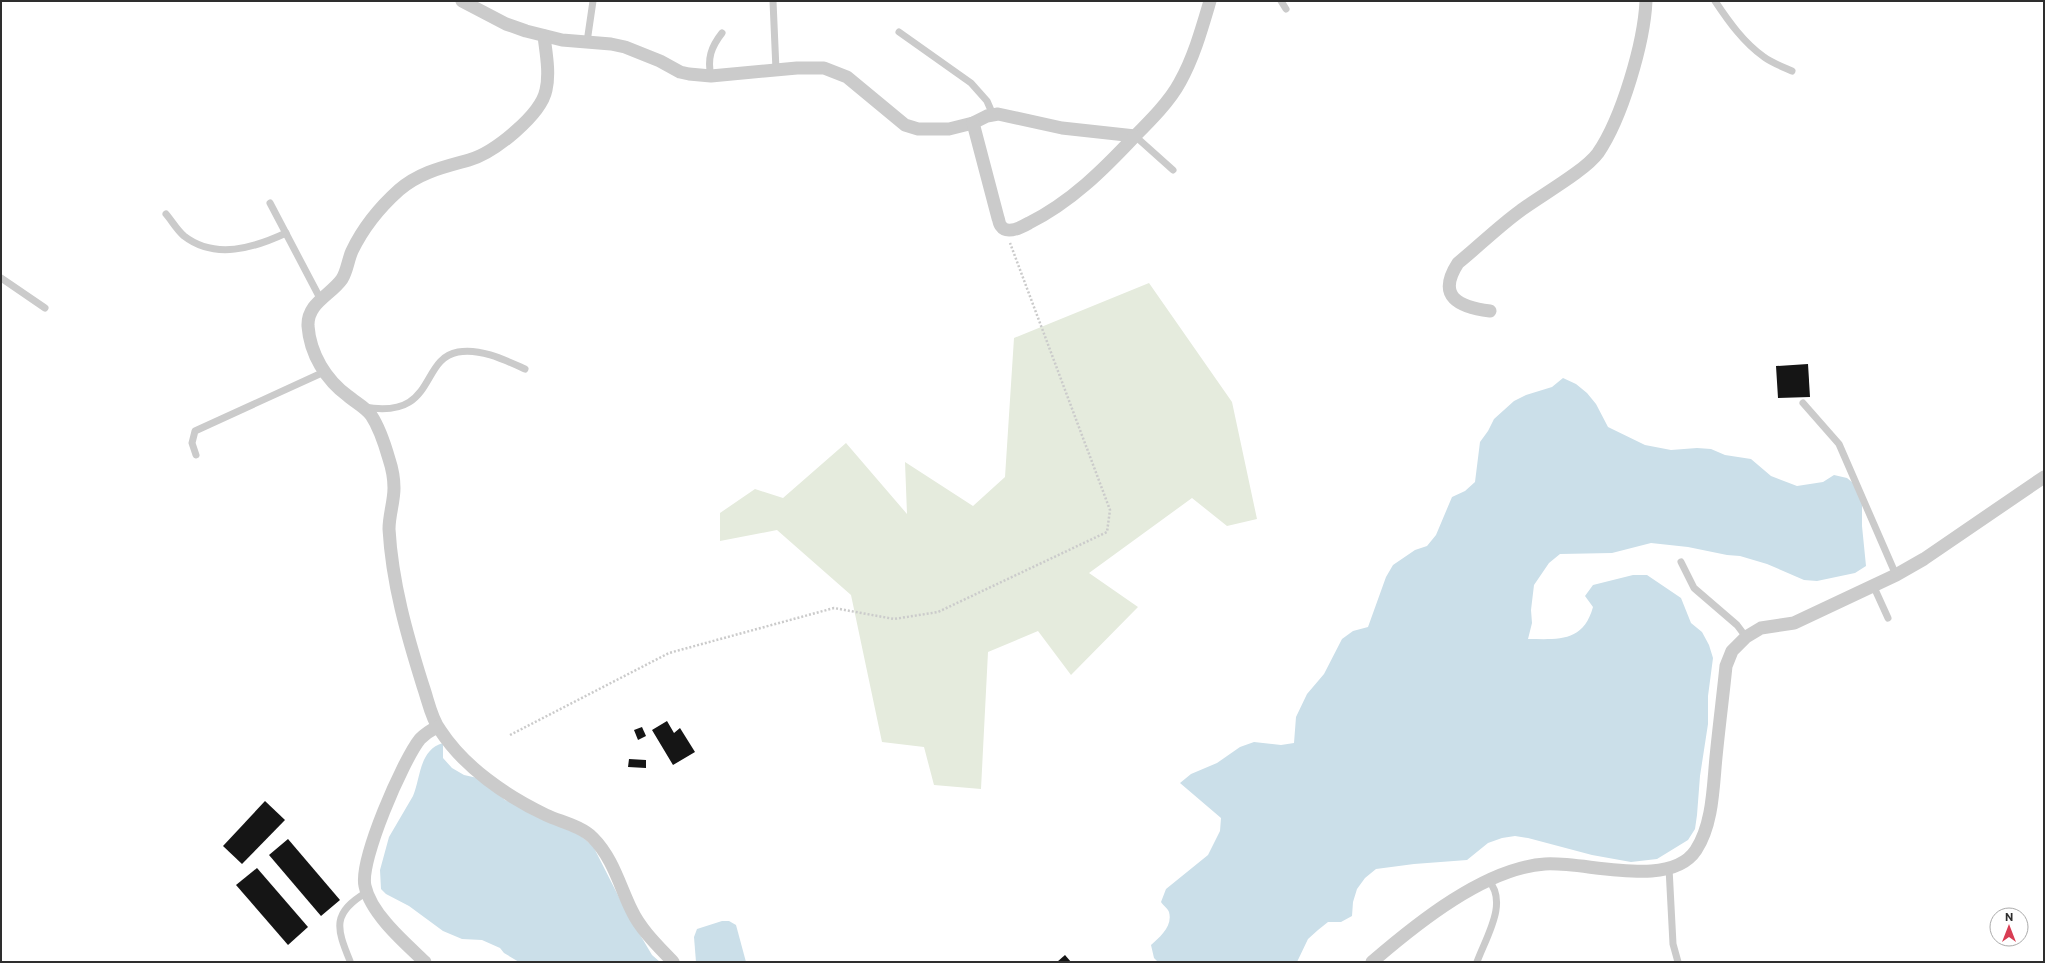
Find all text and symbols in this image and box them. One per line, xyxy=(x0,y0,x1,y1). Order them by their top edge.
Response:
north arrow xyxy=(1989,907,2029,947)
text: N xyxy=(2005,910,2013,923)

